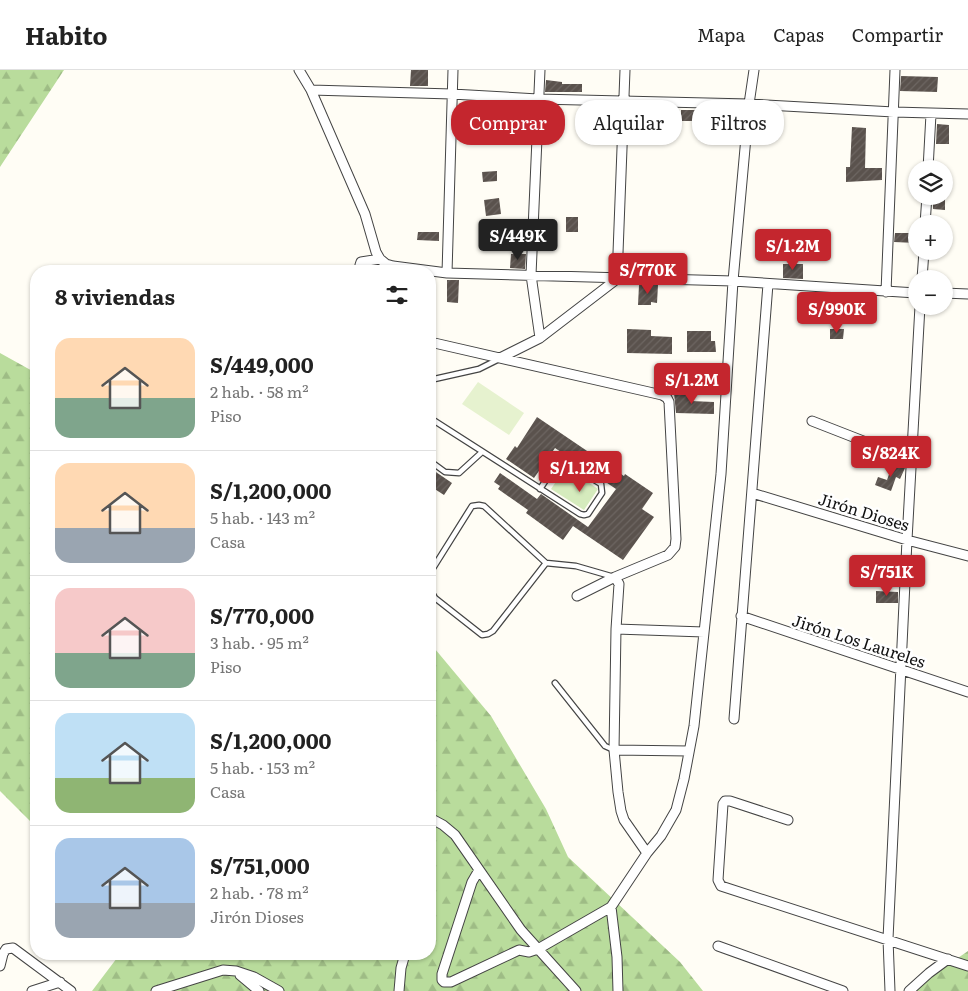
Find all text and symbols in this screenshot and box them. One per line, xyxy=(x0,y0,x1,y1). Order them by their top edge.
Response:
text: Habito xyxy=(25,17,108,52)
text: Mapa xyxy=(697,21,745,48)
text: Capas xyxy=(773,21,824,48)
text: Compartir xyxy=(852,21,943,48)
chip: Comprar xyxy=(451,100,565,145)
chip: Alquilar xyxy=(575,100,682,145)
chip: Filtros xyxy=(692,100,784,145)
map controls xyxy=(908,160,953,315)
button: layers xyxy=(908,160,953,205)
button: + xyxy=(908,215,953,260)
pin: S/449K xyxy=(477,218,559,261)
text: S/449K xyxy=(490,223,546,247)
pin: S/1.2M xyxy=(752,228,834,271)
text: S/1.2M xyxy=(766,233,820,257)
pin: S/770K xyxy=(607,252,689,295)
text: S/770K xyxy=(619,257,677,281)
button: − xyxy=(908,270,953,315)
text: 8 viviendas xyxy=(55,280,175,311)
icon: filters xyxy=(383,281,411,309)
pin: S/990K xyxy=(796,292,878,334)
text: S/990K xyxy=(808,296,866,320)
text: S/449,000 xyxy=(210,348,314,379)
icon: home xyxy=(95,358,155,418)
pin: S/1.2M xyxy=(651,362,733,405)
text: S/1.2M xyxy=(665,367,719,391)
text: 2 hab. · 58 m² xyxy=(210,379,309,403)
text: Piso xyxy=(210,403,242,427)
pin: S/824K xyxy=(850,436,932,478)
text: S/824K xyxy=(862,440,920,464)
pin: S/1.12M xyxy=(534,450,626,493)
text: S/1.12M xyxy=(550,455,610,479)
text: S/1,200,000 xyxy=(210,474,332,505)
icon: home xyxy=(95,483,155,543)
street label: Jirón Dioses xyxy=(816,486,912,536)
text: 5 hab. · 143 m² xyxy=(210,505,315,529)
text: Casa xyxy=(210,529,245,553)
pin: S/751K xyxy=(846,554,928,597)
text: S/751K xyxy=(860,559,914,583)
text: S/770,000 xyxy=(210,599,314,630)
street label: Jirón Los Laureles xyxy=(789,607,929,673)
icon: home xyxy=(95,608,155,668)
text: 3 hab. · 95 m² xyxy=(210,630,309,654)
text: Piso xyxy=(210,654,242,678)
text: S/1,200,000 xyxy=(210,724,332,755)
icon: home xyxy=(95,733,155,793)
text: 5 hab. · 153 m² xyxy=(210,755,315,779)
text: Casa xyxy=(210,779,245,803)
text: S/751,000 xyxy=(210,849,310,880)
icon: home xyxy=(95,858,155,918)
text: 2 hab. · 78 m² xyxy=(210,880,309,904)
text: Jirón Dioses xyxy=(210,904,304,928)

